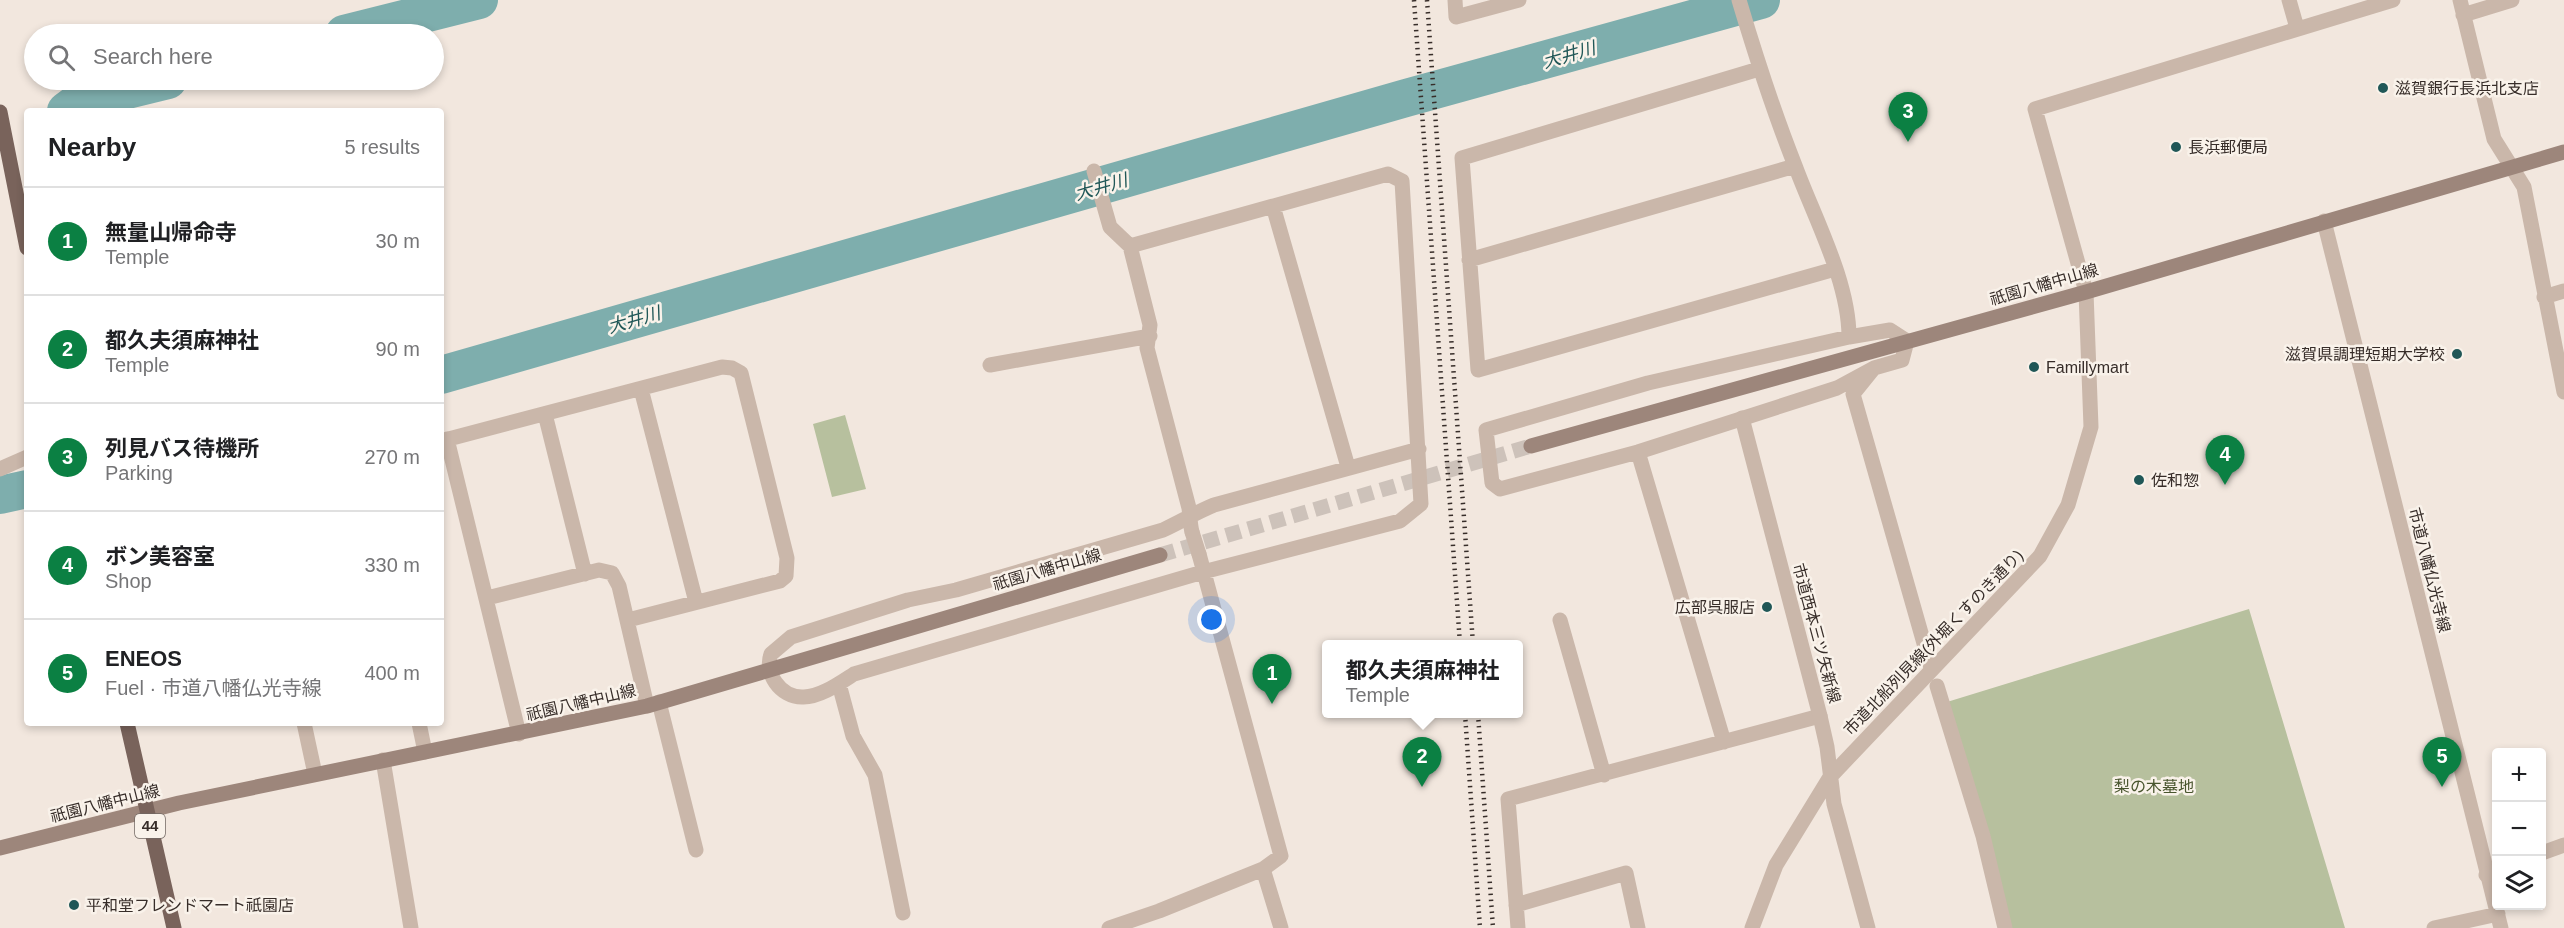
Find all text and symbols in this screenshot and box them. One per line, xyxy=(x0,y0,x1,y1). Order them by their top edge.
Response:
search box xyxy=(24,24,444,90)
water label: 大井川 xyxy=(1540,37,1600,72)
icon: search xyxy=(45,41,78,74)
text: Search here xyxy=(93,44,213,69)
place label: 滋賀銀行長浜北支店 xyxy=(2395,80,2539,97)
marker: 滋賀銀行長浜北支店 xyxy=(2376,81,2390,95)
pin: 3 xyxy=(1888,92,1928,142)
text: Nearby xyxy=(48,132,136,162)
text: 5 results xyxy=(344,136,420,158)
place label: 長浜郵便局 xyxy=(2188,139,2268,156)
marker: 長浜郵便局 xyxy=(2169,140,2183,154)
water label: 大井川 xyxy=(1072,169,1132,204)
text: 無量山帰命寺 xyxy=(105,220,237,245)
text: 1 xyxy=(62,230,73,252)
text: 30 m xyxy=(376,230,420,252)
text: Temple xyxy=(105,246,169,268)
street label: 祇園八幡中山線 xyxy=(1988,261,2100,308)
water label: 大井川 xyxy=(605,302,665,337)
text: 都久夫須麻神社 xyxy=(105,328,259,353)
text: 2 xyxy=(62,338,73,360)
text: 90 m xyxy=(376,338,420,360)
place label: 滋賀県調理短期大学校 xyxy=(2285,346,2445,363)
marker: 滋賀県調理短期大学校 xyxy=(2450,347,2464,361)
text: Temple xyxy=(105,354,169,376)
place label: Famillymart xyxy=(2046,359,2129,376)
marker: Famillymart xyxy=(2027,360,2041,374)
text: 列見バス待機所 xyxy=(105,436,259,461)
pin: 4 xyxy=(2206,436,2244,485)
text: 3 xyxy=(62,446,73,468)
text: 270 m xyxy=(364,446,420,468)
text: Parking xyxy=(105,462,173,484)
place label: 佐和惣 xyxy=(2151,472,2199,489)
marker: 佐和惣 xyxy=(2132,473,2146,487)
street label: 市道八幡仏光寺線 xyxy=(2406,506,2453,634)
text: ボン美容室 xyxy=(105,544,215,569)
street label: 祇園八幡中山線 xyxy=(991,546,1103,593)
street label: 市道北船列見線(外堀くすのき通り) xyxy=(1840,546,2026,738)
text: 4 xyxy=(62,554,73,576)
text: 330 m xyxy=(364,554,420,576)
street label: 市道西本三ツ矢新線 xyxy=(1790,561,1843,705)
text: Shop xyxy=(105,570,152,592)
place label: 広部呉服店 xyxy=(1675,599,1755,616)
marker: 広部呉服店 xyxy=(1760,600,1774,614)
your location xyxy=(1197,605,1226,634)
popup xyxy=(1322,640,1523,718)
text: ENEOS xyxy=(105,646,182,671)
pin: 1 xyxy=(1252,654,1292,704)
text: 都久夫須麻神社 xyxy=(1345,658,1500,683)
text: 5 xyxy=(62,662,73,684)
text: 400 m xyxy=(364,662,420,684)
text: Fuel · 市道八幡仏光寺線 xyxy=(105,677,322,699)
street label: 祇園八幡中山線 xyxy=(525,682,638,723)
text: Temple xyxy=(1345,684,1410,706)
pin: 2 xyxy=(1402,738,1442,787)
pin: 5 xyxy=(2422,738,2462,787)
map controls xyxy=(2492,748,2546,910)
button: + xyxy=(2492,748,2546,802)
park label: 梨の木墓地 xyxy=(2114,778,2194,795)
street label: 祇園八幡中山線 xyxy=(49,782,162,825)
button: − xyxy=(2492,802,2546,856)
road number: 44 xyxy=(135,814,165,838)
button: layers xyxy=(2492,856,2546,910)
place label: 平和堂フレンドマート祇園店 xyxy=(86,897,294,914)
marker: 平和堂フレンドマート祇園店 xyxy=(67,898,81,912)

